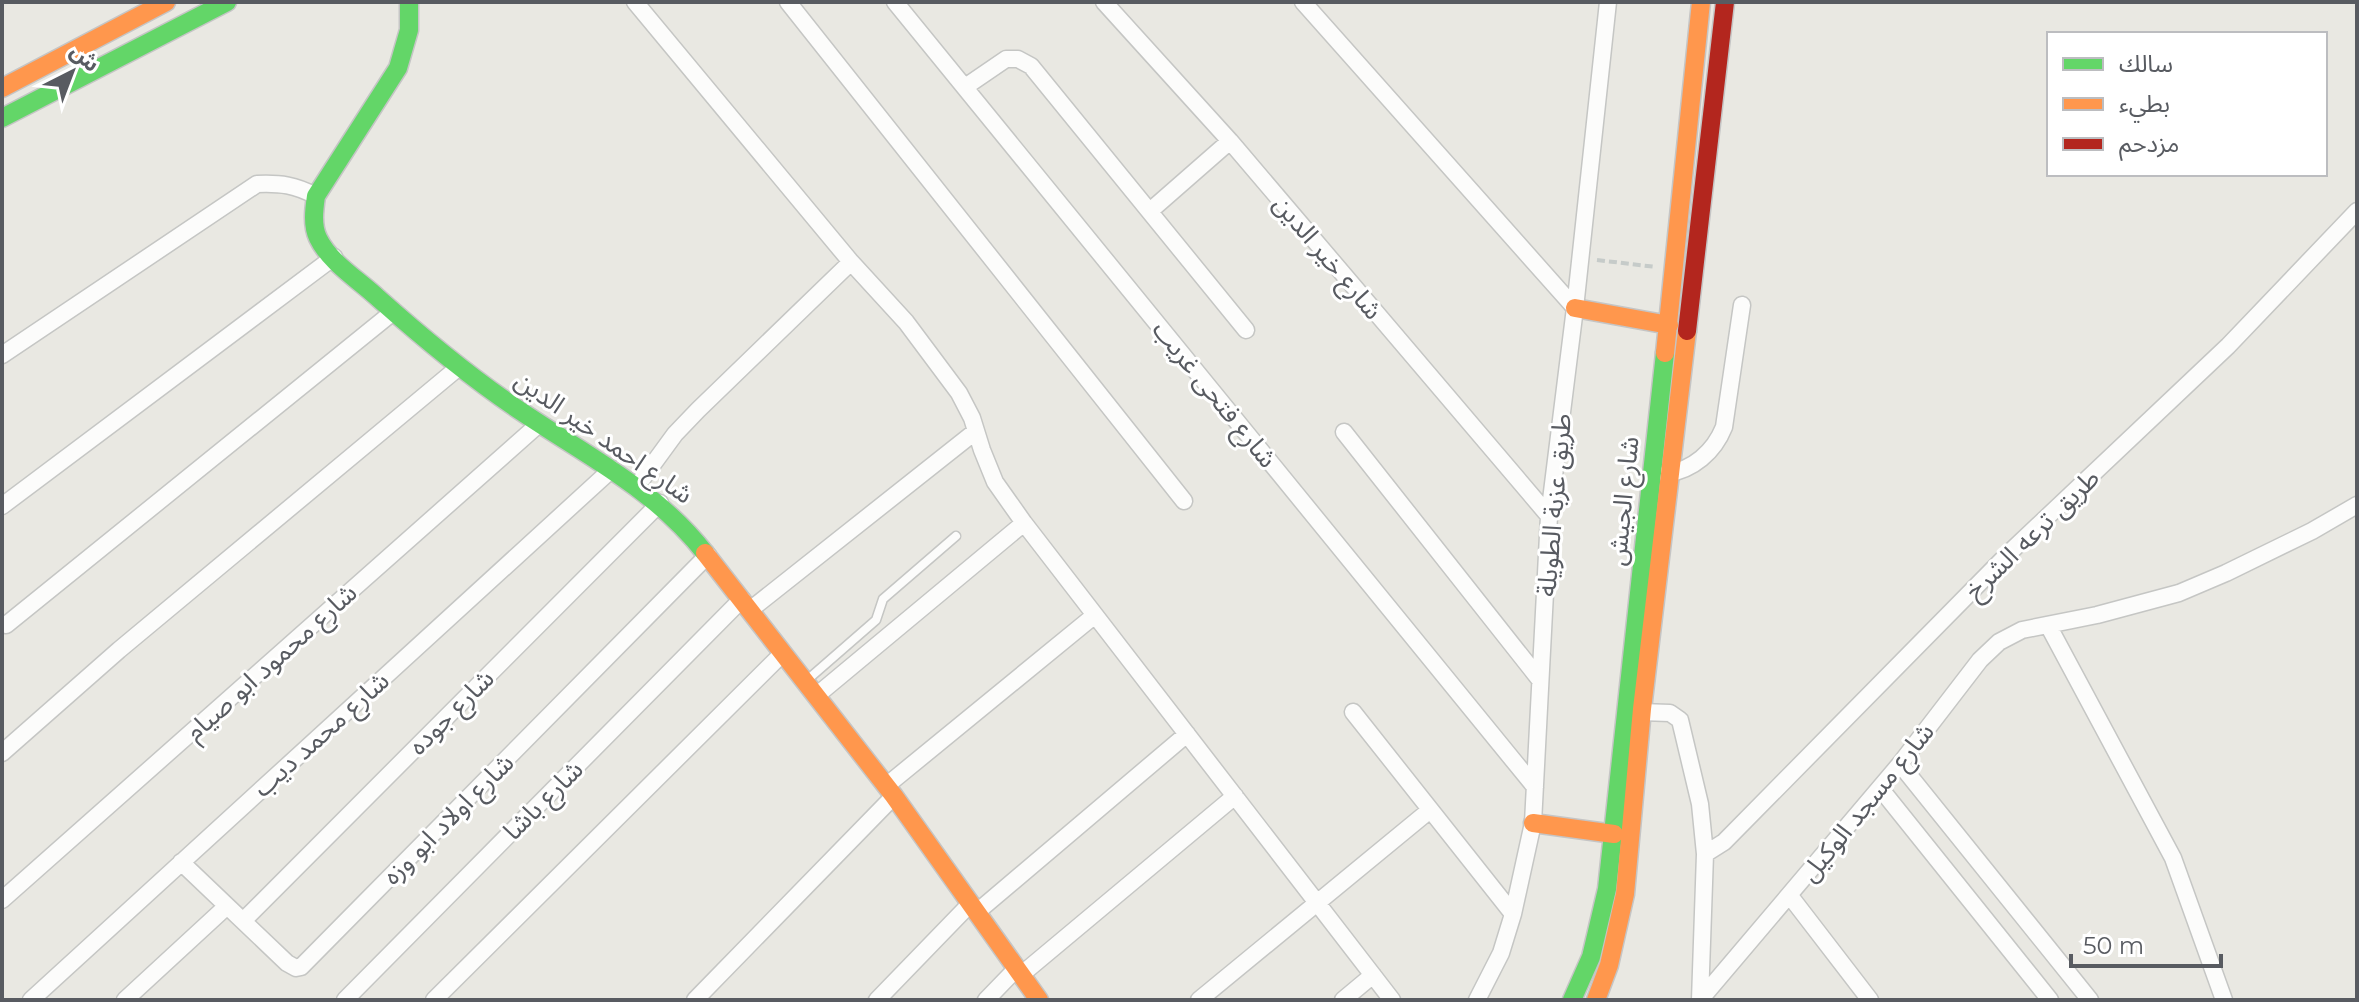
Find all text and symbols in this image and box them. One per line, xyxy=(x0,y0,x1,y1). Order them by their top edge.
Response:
north arrow xyxy=(32,32,112,112)
legend xyxy=(2047,32,2327,176)
text: ش xyxy=(65,37,105,78)
text: سالك xyxy=(2119,49,2173,78)
text: بطيء xyxy=(2119,89,2170,123)
text: مزدحم xyxy=(2119,129,2179,161)
street label: شارع خير الدين xyxy=(1264,188,1389,328)
street label: شارع فتحى غريب xyxy=(1144,314,1284,476)
street label: شارع احمد خير الدين xyxy=(507,364,699,513)
street label: طريق عزبة الطويلة xyxy=(1530,412,1578,598)
street label: شارع الجيش xyxy=(1600,435,1649,567)
street label: طريق ترعه الشرخ xyxy=(1958,462,2108,608)
street label: شارع محمود ابو صيام xyxy=(179,577,366,750)
street label: شارع جوده xyxy=(401,662,503,764)
street label: شارع محمد ديب xyxy=(246,665,398,806)
street label: شارع مسجد الوكيل xyxy=(1793,716,1943,890)
street label: شارع اولاد ابو وزه xyxy=(376,747,522,893)
street label: شارع باشا xyxy=(496,753,592,849)
scale bar xyxy=(2071,918,2221,968)
text: 50 m xyxy=(2083,931,2144,960)

